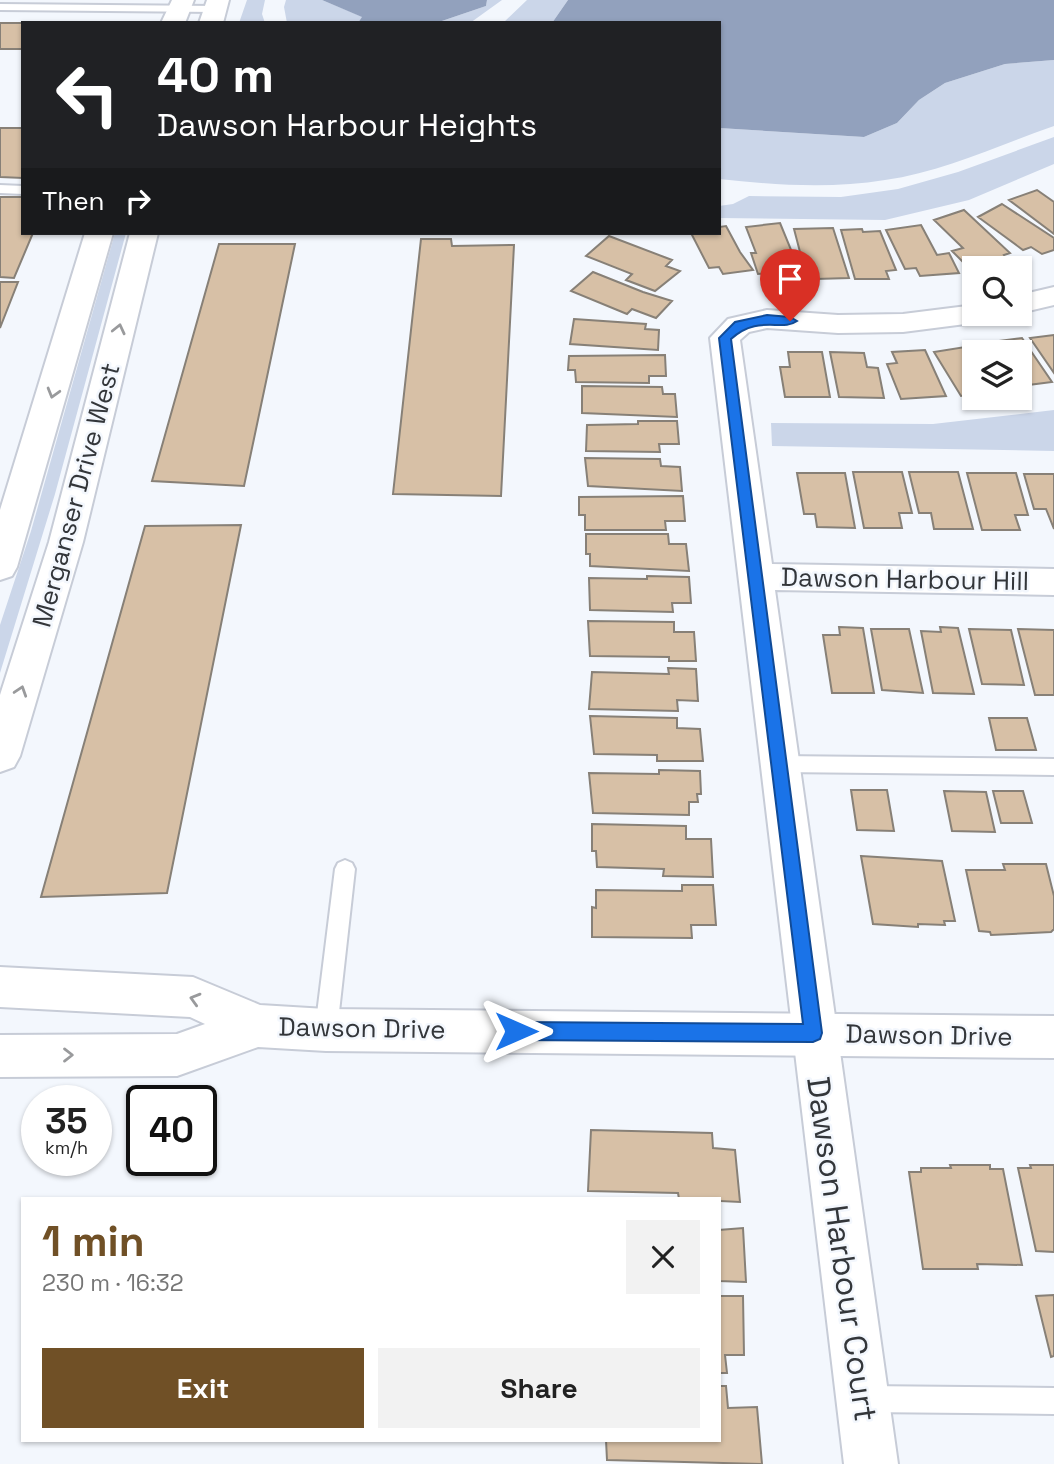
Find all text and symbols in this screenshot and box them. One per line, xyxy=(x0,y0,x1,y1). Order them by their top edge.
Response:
text: 40 m xyxy=(157,44,274,106)
icon: left xyxy=(42,49,133,140)
text: Dawson Harbour Heights xyxy=(157,105,537,145)
icon: right xyxy=(119,182,157,220)
text: Then xyxy=(42,184,105,218)
pin xyxy=(760,249,820,321)
map controls xyxy=(962,256,1032,410)
button: search xyxy=(962,256,1032,326)
icon: arrive xyxy=(771,260,809,298)
one-way arrow xyxy=(111,324,125,336)
button: layers xyxy=(962,340,1032,410)
street label: Merganser Drive West xyxy=(24,359,128,631)
one-way arrow xyxy=(47,386,61,398)
street label: Dawson Harbour Hill xyxy=(781,560,1029,598)
one-way arrow xyxy=(13,685,27,697)
one-way arrow xyxy=(190,993,202,1008)
position arrow xyxy=(479,994,553,1068)
street label: Dawson Drive xyxy=(278,1010,446,1046)
street label: Dawson Drive xyxy=(845,1017,1013,1053)
one-way arrow xyxy=(63,1047,74,1063)
street label: Dawson Harbour Court xyxy=(798,1074,886,1424)
speed limit sign: 40 xyxy=(126,1085,217,1176)
text: 35 xyxy=(45,1099,88,1143)
text: km/h xyxy=(45,1136,88,1159)
text: 1 min xyxy=(42,1215,145,1268)
button: close xyxy=(626,1220,700,1294)
text: 230 m · 16:32 xyxy=(42,1268,184,1298)
button: Exit xyxy=(42,1348,364,1428)
button: Share xyxy=(378,1348,700,1428)

